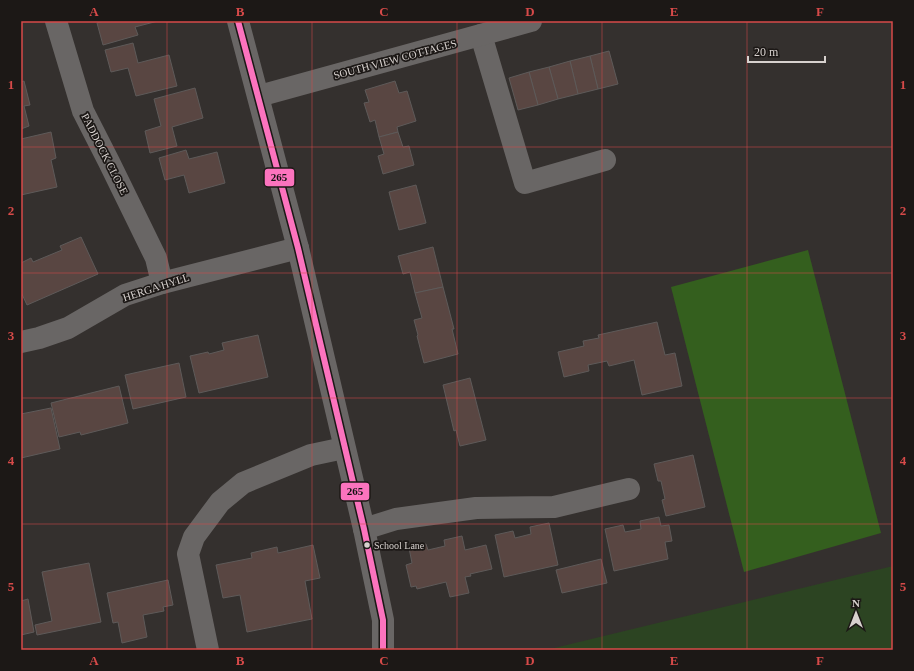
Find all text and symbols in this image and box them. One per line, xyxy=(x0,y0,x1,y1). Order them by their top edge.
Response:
text: A xyxy=(89,4,99,19)
text: B xyxy=(236,4,245,19)
text: C xyxy=(379,4,389,19)
text: D xyxy=(525,4,535,19)
text: E xyxy=(670,4,678,19)
text: F xyxy=(816,4,824,19)
street label: SOUTH VIEW COTTAGES xyxy=(332,37,458,81)
scale bar xyxy=(748,38,825,64)
text: 20 m xyxy=(754,45,779,59)
text: 1 xyxy=(8,77,14,92)
text: 1 xyxy=(900,77,906,92)
street label: PADDOCK CLOSE xyxy=(79,111,131,197)
line badge: 265 xyxy=(264,168,295,187)
text: 265 xyxy=(271,171,288,183)
text: 2 xyxy=(8,203,14,218)
text: 2 xyxy=(900,203,906,218)
street label: HERGA HYLL xyxy=(121,270,191,303)
text: 3 xyxy=(8,328,15,343)
text: 3 xyxy=(900,328,907,343)
text: 4 xyxy=(8,453,15,468)
text: 4 xyxy=(900,453,907,468)
line badge: 265 xyxy=(340,482,370,501)
text: 265 xyxy=(347,485,364,497)
marker: School Lane xyxy=(362,540,372,550)
place label: School Lane xyxy=(374,540,425,551)
text: 5 xyxy=(8,579,15,594)
text: 5 xyxy=(900,579,907,594)
north arrow xyxy=(836,593,876,633)
text: N xyxy=(852,597,860,609)
text: A xyxy=(89,653,99,668)
text: B xyxy=(236,653,245,668)
text: C xyxy=(379,653,389,668)
text: D xyxy=(525,653,535,668)
text: E xyxy=(670,653,678,668)
text: F xyxy=(816,653,824,668)

